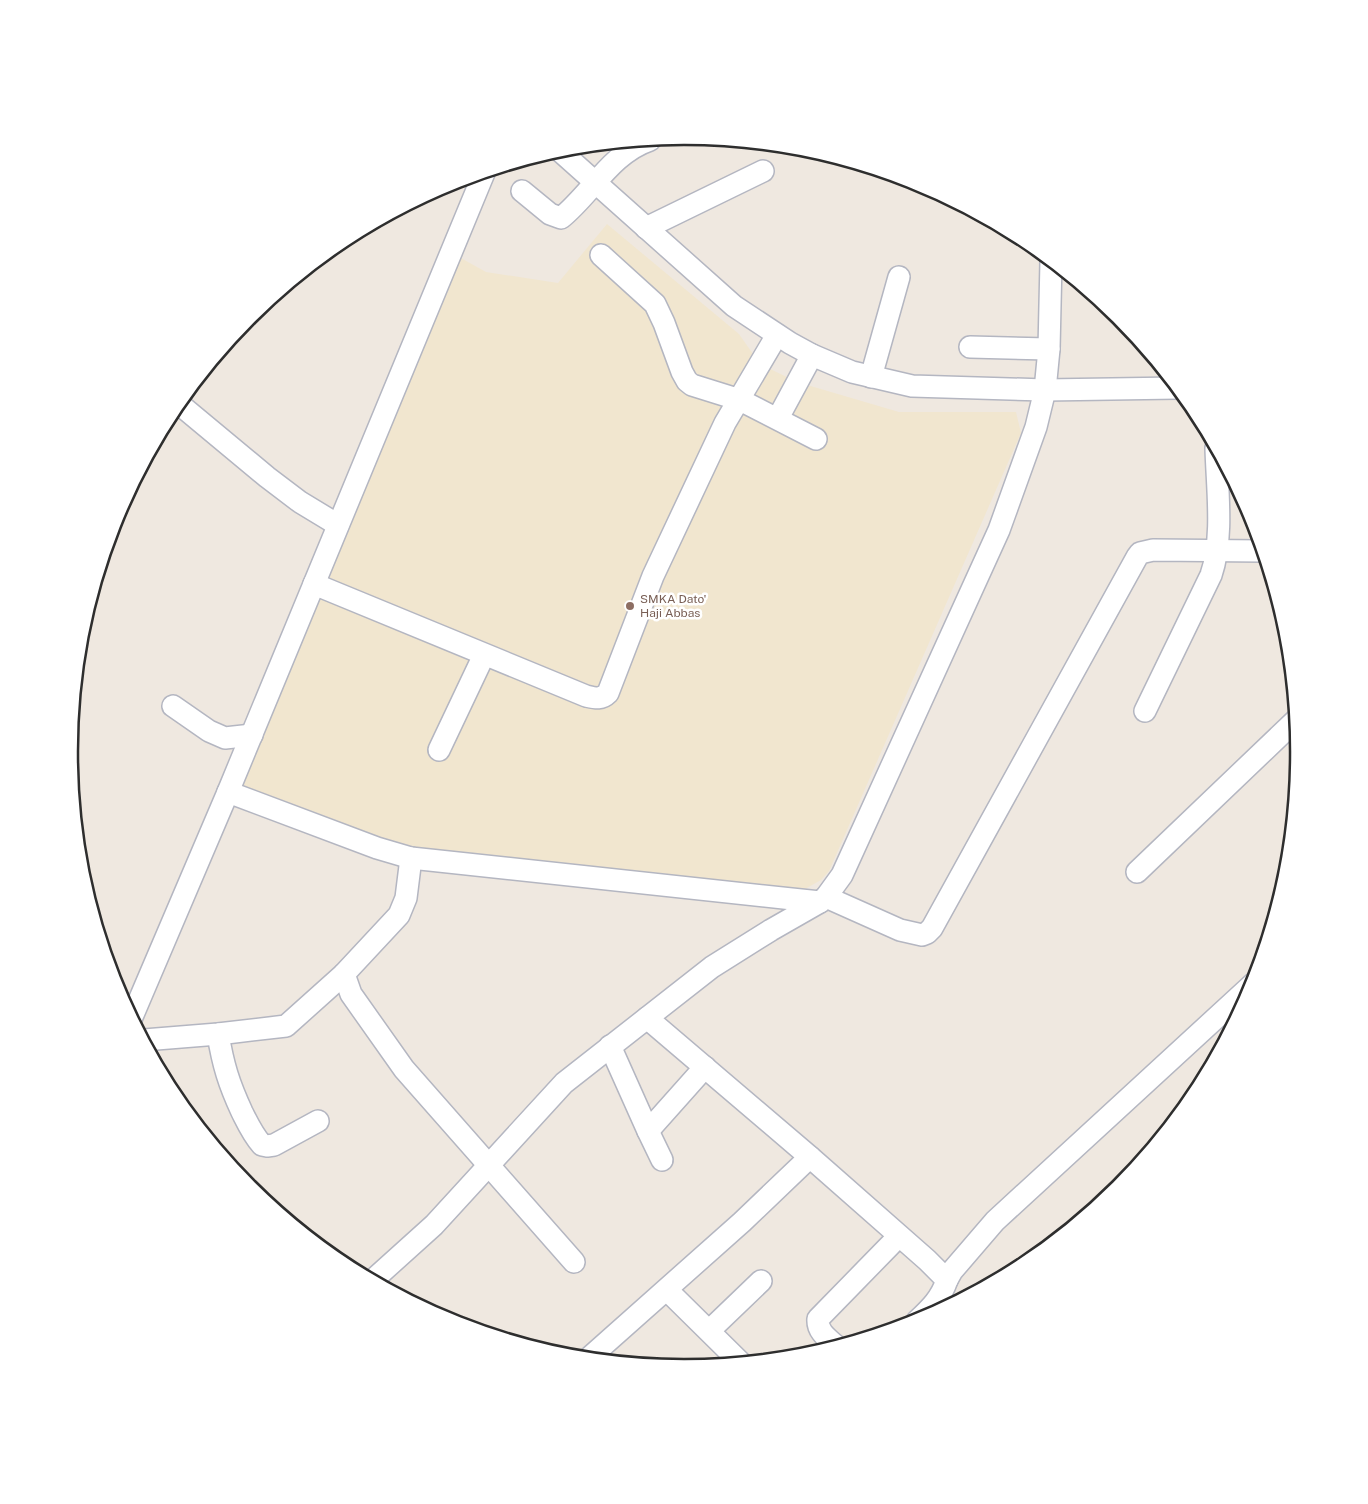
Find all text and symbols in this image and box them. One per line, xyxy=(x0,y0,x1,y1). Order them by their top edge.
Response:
place label: SMKA Dato' Haji Abbas xyxy=(640,592,707,620)
marker: SMKA Dato' Haji Abbas xyxy=(624,600,636,612)

